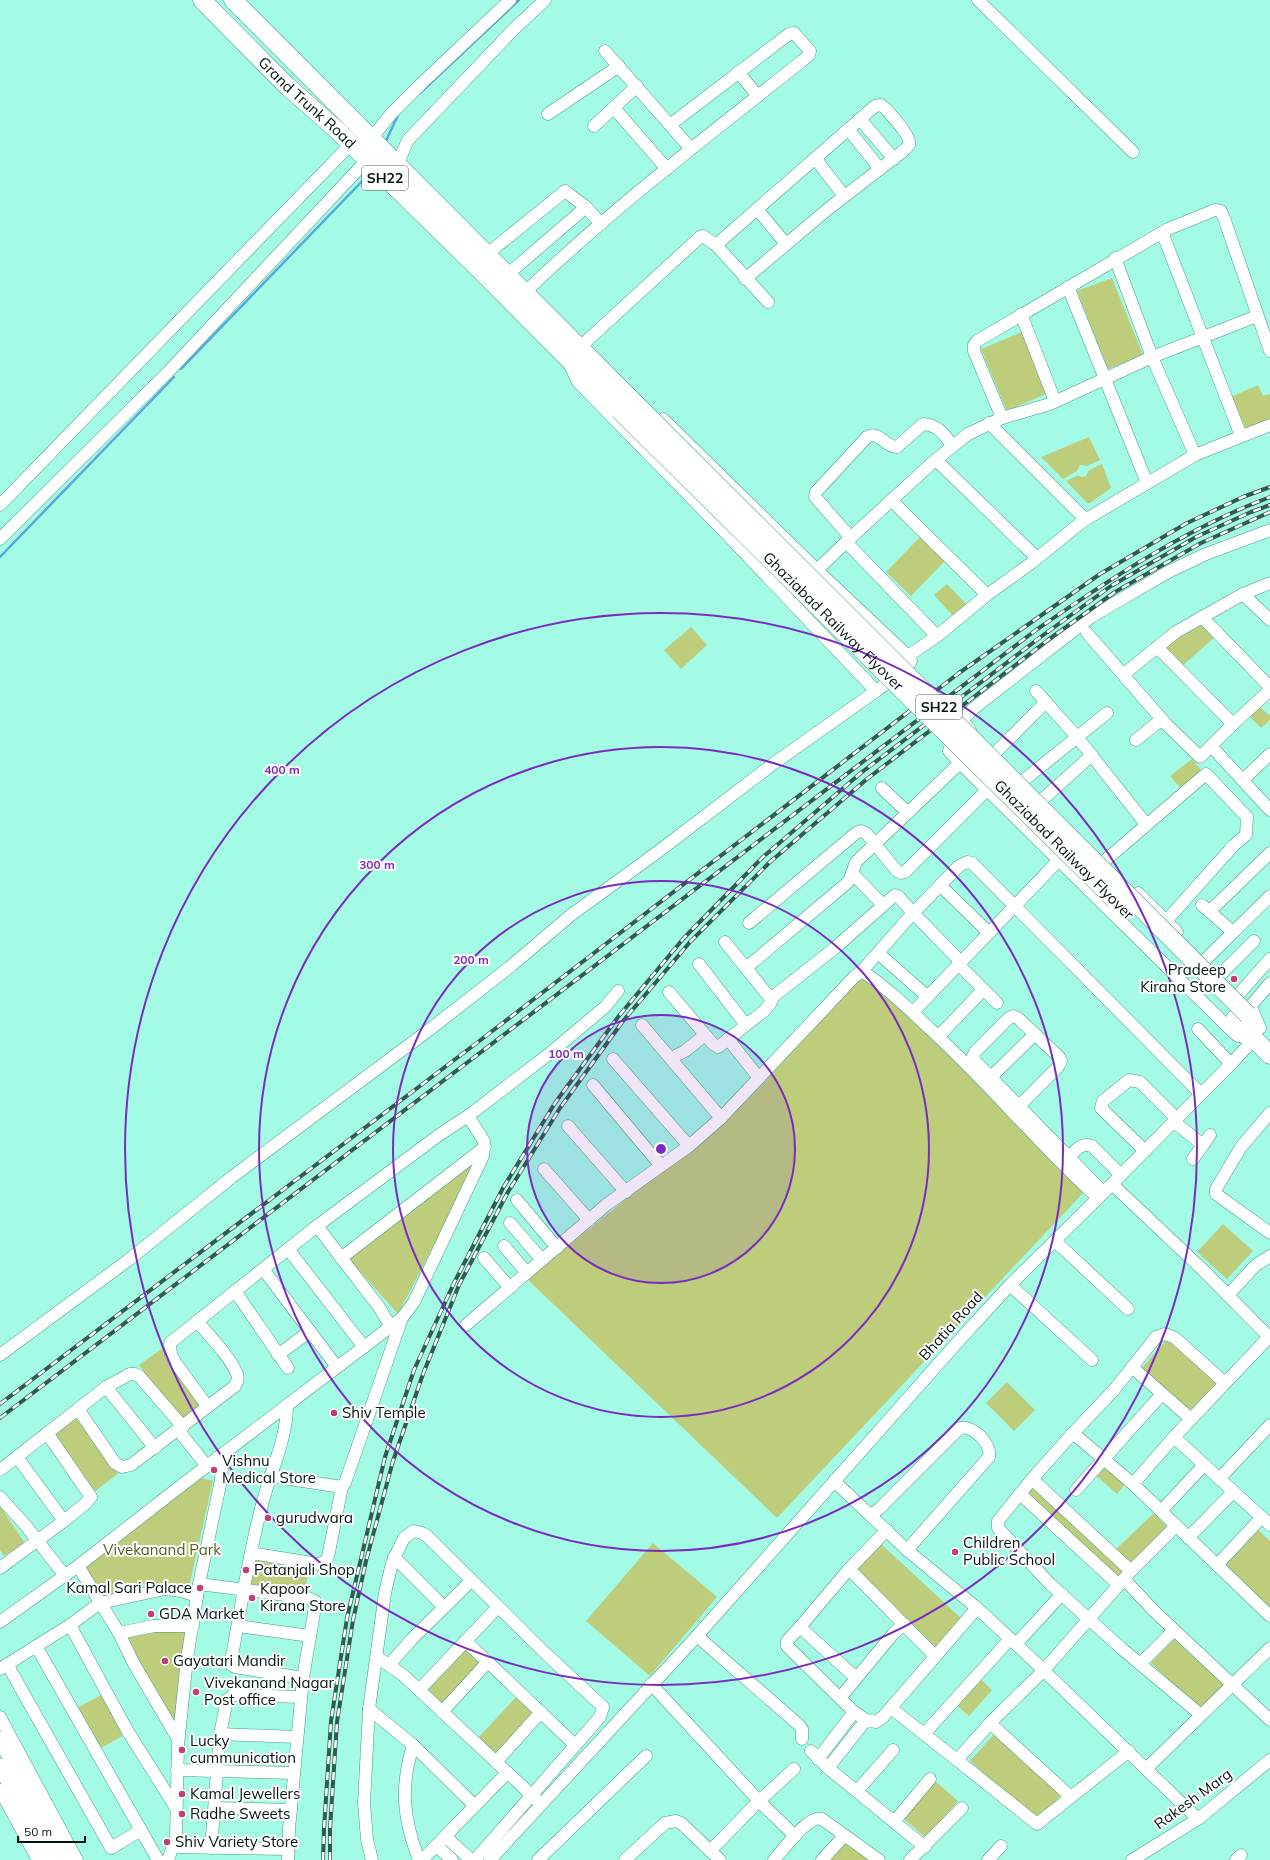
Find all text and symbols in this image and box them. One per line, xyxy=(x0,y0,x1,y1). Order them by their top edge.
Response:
street label: Grand Trunk Road xyxy=(255,53,360,152)
road number: SH22 xyxy=(362,166,408,190)
street label: Ghaziabad Railway Flyover xyxy=(759,548,908,695)
road number: SH22 xyxy=(916,695,962,719)
text: 400 m xyxy=(264,762,300,777)
street label: Ghaziabad Railway Flyover xyxy=(990,776,1139,924)
text: 300 m xyxy=(359,857,395,872)
text: 200 m xyxy=(453,952,489,967)
place label: Pradeep Kirana Store xyxy=(1140,960,1226,996)
marker: Pradeep Kirana Store xyxy=(1229,974,1239,984)
text: 100 m xyxy=(548,1046,584,1061)
centre of rings xyxy=(654,1142,668,1156)
street label: Bhatia Road xyxy=(915,1287,987,1364)
place label: Shiv Temple xyxy=(342,1403,426,1422)
marker: Shiv Temple xyxy=(329,1408,339,1418)
place label: Vishnu Medical Store xyxy=(222,1451,316,1487)
marker: Vishnu Medical Store xyxy=(209,1465,219,1475)
place label: gurudwara xyxy=(276,1508,353,1527)
marker: gurudwara xyxy=(263,1513,273,1523)
place label: Children Public School xyxy=(963,1533,1055,1569)
park label: Vivekanand Park xyxy=(103,1540,221,1559)
marker: Children Public School xyxy=(950,1547,960,1557)
place label: Patanjali Shop xyxy=(254,1560,355,1579)
marker: Patanjali Shop xyxy=(241,1565,251,1575)
place label: Kamal Sari Palace xyxy=(66,1578,192,1597)
place label: Kapoor Kirana Store xyxy=(260,1579,346,1615)
marker: Kamal Sari Palace xyxy=(195,1583,205,1593)
marker: Kapoor Kirana Store xyxy=(247,1593,257,1603)
place label: GDA Market xyxy=(159,1604,244,1623)
marker: GDA Market xyxy=(146,1609,156,1619)
place label: Gayatari Mandir xyxy=(173,1651,286,1670)
marker: Gayatari Mandir xyxy=(160,1656,170,1666)
place label: Vivekanand Nagar Post office xyxy=(204,1673,334,1709)
marker: Vivekanand Nagar Post office xyxy=(191,1687,201,1697)
place label: Lucky cummunication xyxy=(190,1731,296,1767)
marker: Lucky cummunication xyxy=(177,1745,187,1755)
street label: Rakesh Marg xyxy=(1150,1764,1235,1833)
place label: Kamal Jewellers xyxy=(190,1784,300,1803)
marker: Kamal Jewellers xyxy=(177,1789,187,1799)
place label: Radhe Sweets xyxy=(190,1804,290,1823)
marker: Radhe Sweets xyxy=(177,1809,187,1819)
scale bar xyxy=(18,1818,85,1844)
text: 50 m xyxy=(24,1824,52,1839)
place label: Shiv Variety Store xyxy=(175,1832,298,1851)
marker: Shiv Variety Store xyxy=(162,1837,172,1847)

